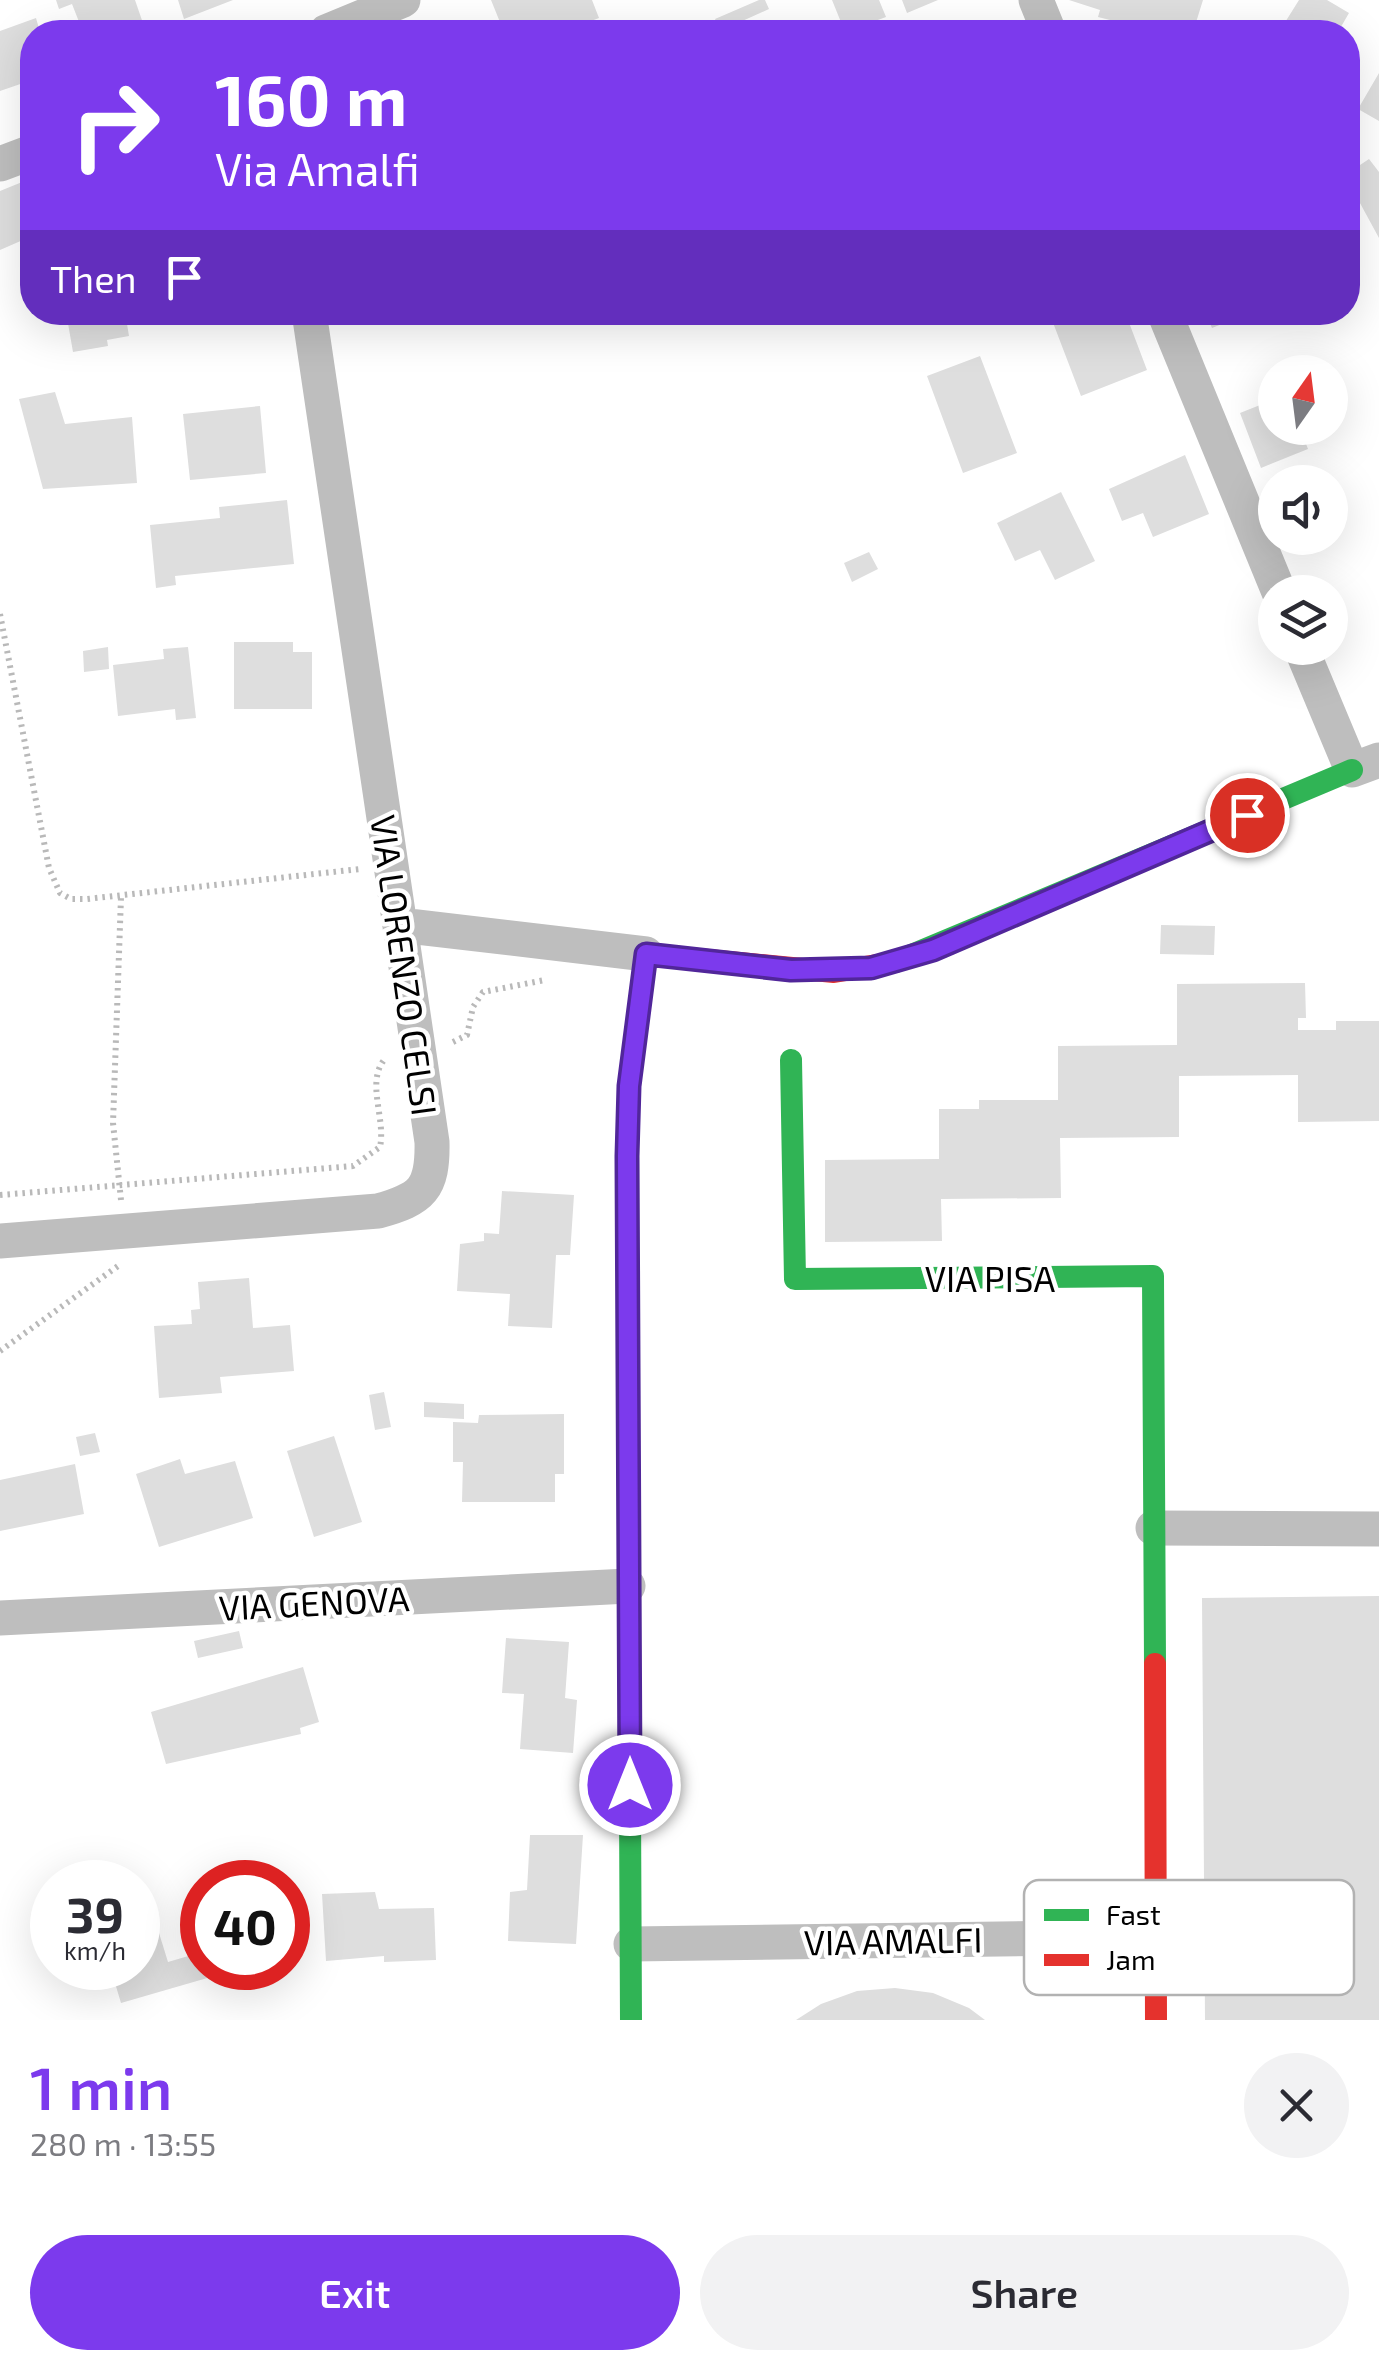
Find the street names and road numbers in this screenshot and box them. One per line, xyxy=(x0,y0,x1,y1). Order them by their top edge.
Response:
street label: VIA LORENZO CELSI xyxy=(363,812,447,1118)
street label: VIA PISA xyxy=(925,1257,1055,1299)
street label: VIA GENOVA xyxy=(218,1576,410,1628)
street label: VIA AMALFI xyxy=(803,1917,983,1963)

